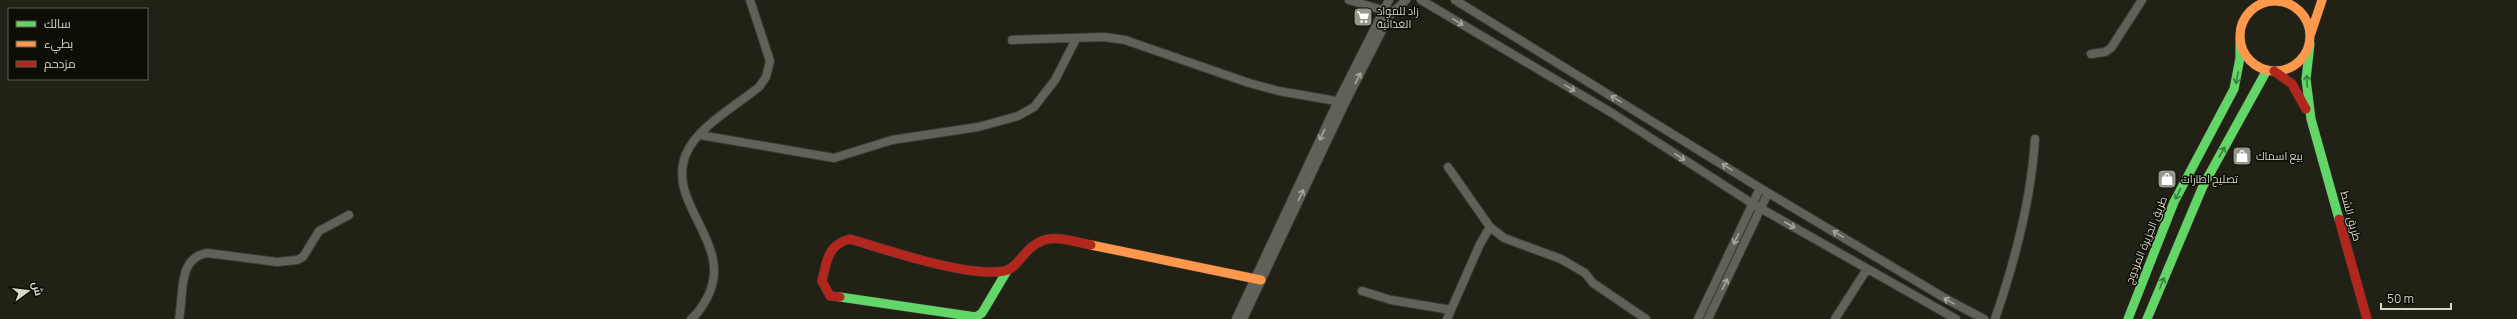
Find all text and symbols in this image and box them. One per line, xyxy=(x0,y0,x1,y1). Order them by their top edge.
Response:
place label: زاد للمواد الغذائية xyxy=(1377,3,1419,31)
supermarket icon: زاد للمواد الغذائية xyxy=(1352,6,1374,28)
legend xyxy=(8,8,148,80)
text: سالك xyxy=(44,15,71,32)
one-way arrow xyxy=(1452,18,1464,26)
text: بطيء xyxy=(44,35,73,54)
text: مزدحم xyxy=(44,55,76,72)
one-way arrow xyxy=(2232,71,2240,84)
one-way arrow xyxy=(1354,72,1362,84)
one-way arrow xyxy=(2303,75,2310,88)
one-way arrow xyxy=(1564,85,1576,93)
one-way arrow xyxy=(1610,94,1622,102)
one-way arrow xyxy=(1318,129,1325,141)
shop icon: بيع اسماك xyxy=(2231,145,2253,167)
one-way arrow xyxy=(2218,146,2226,158)
place label: بيع اسماك xyxy=(2256,148,2303,164)
one-way arrow xyxy=(1674,153,1685,161)
one-way arrow xyxy=(1721,162,1733,170)
shop icon: تصليح اطارات xyxy=(2156,168,2178,190)
place label: تصليح اطارات xyxy=(2181,171,2238,187)
one-way arrow xyxy=(2174,187,2181,199)
one-way arrow xyxy=(1298,189,1305,201)
street label: طريق الشط xyxy=(2338,189,2365,243)
street label: طريق الجزيرة المزدوج xyxy=(2121,194,2171,286)
one-way arrow xyxy=(1784,222,1796,230)
one-way arrow xyxy=(1832,229,1844,237)
one-way arrow xyxy=(1732,233,1739,245)
north arrow xyxy=(8,271,48,311)
one-way arrow xyxy=(2158,277,2166,289)
one-way arrow xyxy=(1722,278,1729,290)
text: ش xyxy=(29,280,47,297)
scale bar xyxy=(2381,285,2451,311)
text: 50 m xyxy=(2387,290,2414,307)
one-way arrow xyxy=(1944,296,1956,304)

